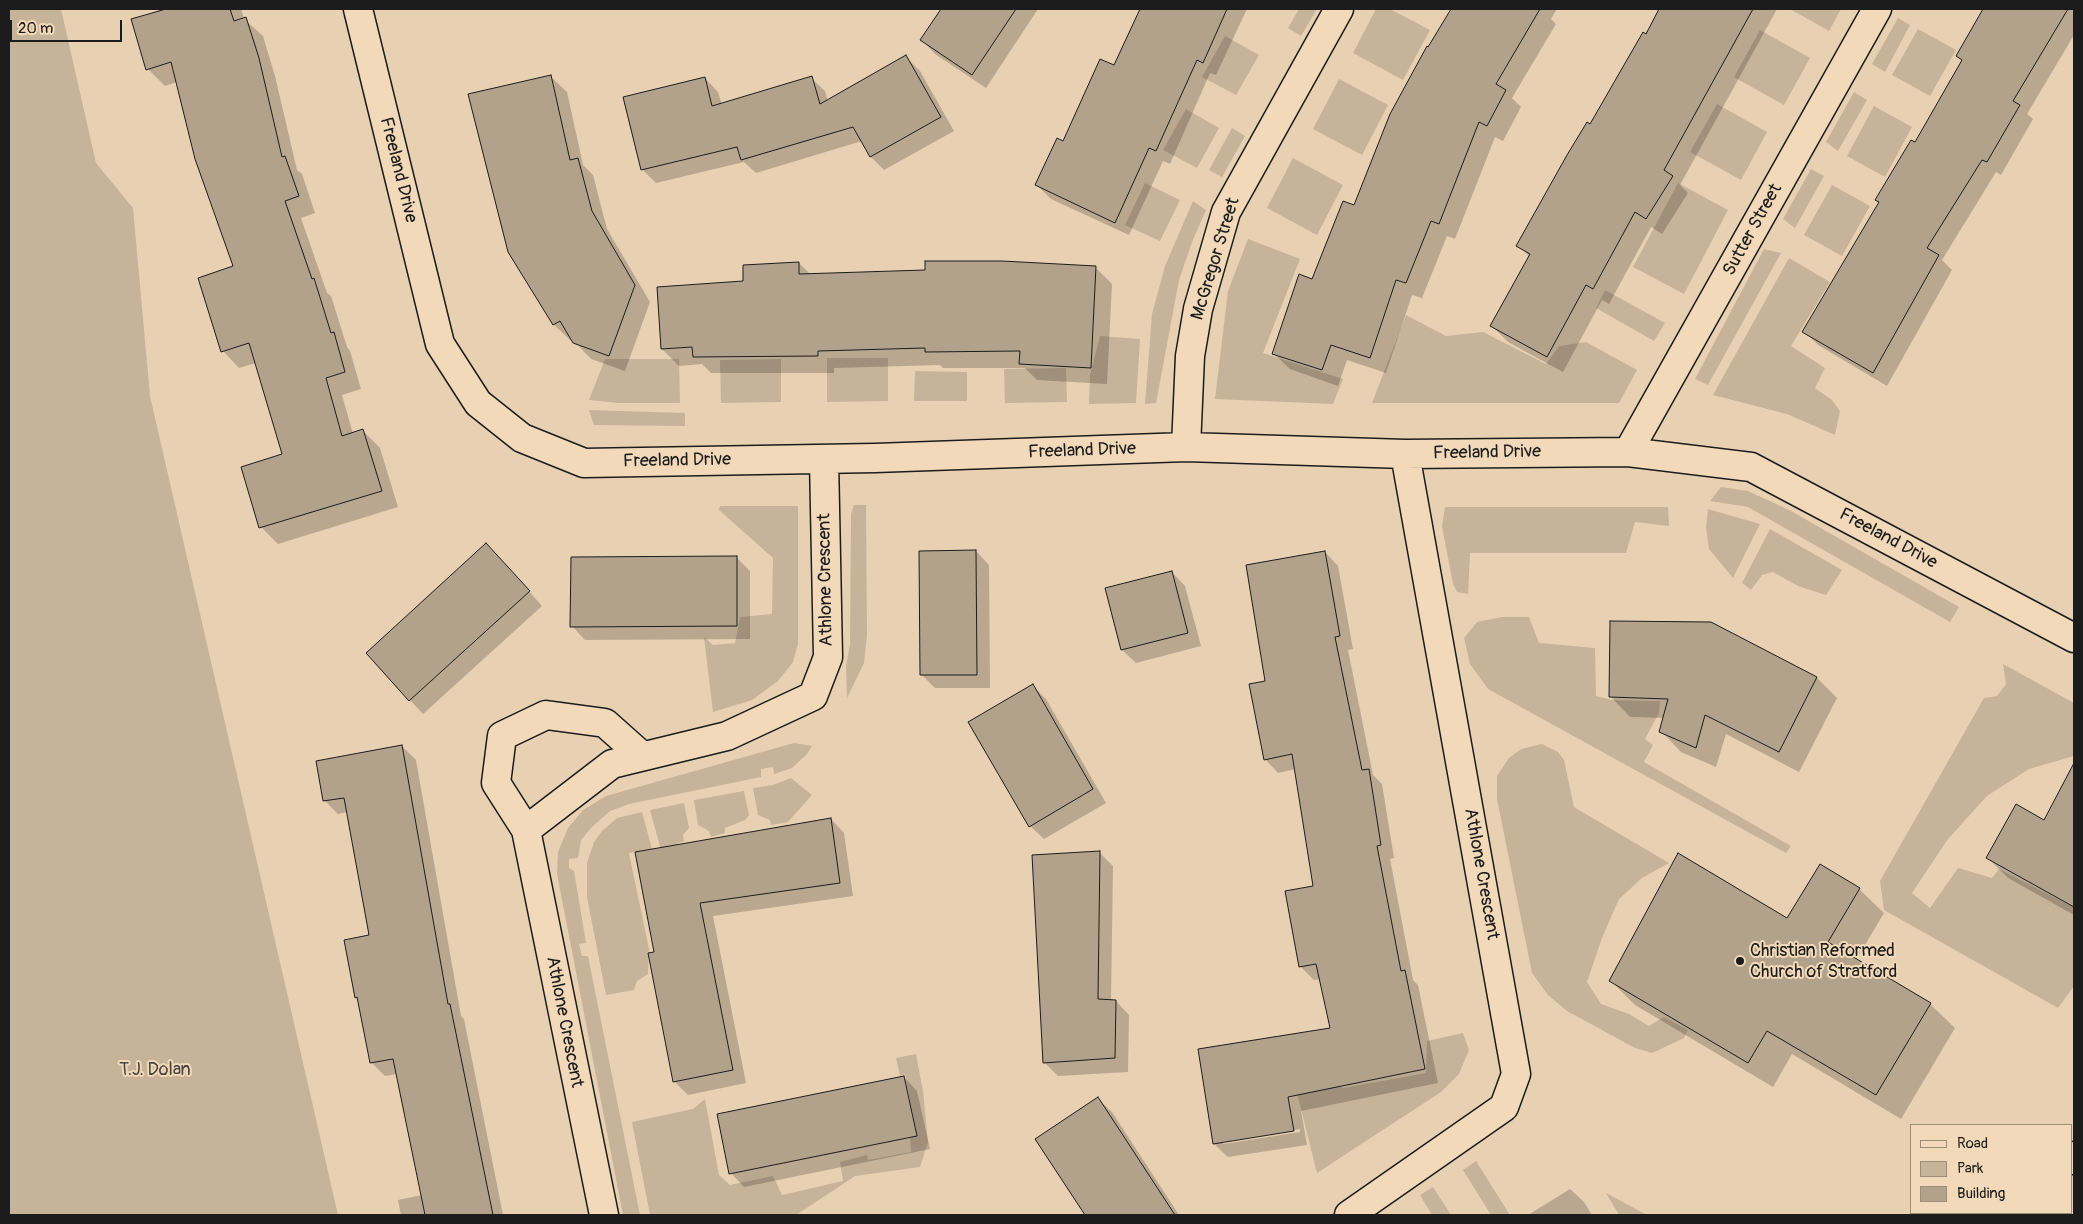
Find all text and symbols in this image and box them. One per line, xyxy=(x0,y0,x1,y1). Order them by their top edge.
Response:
scale bar xyxy=(12,10,125,42)
text: 20 m xyxy=(18,19,53,38)
street label: Freeland Drive xyxy=(374,115,422,225)
street label: Sutter Street xyxy=(1719,180,1787,280)
street label: McGregor Street xyxy=(1187,195,1245,323)
street label: Freeland Drive xyxy=(1028,438,1136,464)
street label: Freeland Drive xyxy=(1433,441,1541,465)
street label: Freeland Drive xyxy=(623,449,731,473)
street label: Freeland Drive xyxy=(1835,504,1941,574)
street label: Athlone Crescent xyxy=(814,513,838,647)
street label: Athlone Crescent xyxy=(1459,807,1503,941)
place label: Christian Reformed Church of Stratford xyxy=(1750,940,1897,982)
street label: Athlone Crescent xyxy=(541,955,587,1089)
marker: Christian Reformed Church of Stratford xyxy=(1734,955,1746,967)
park label: T.J. Dolan xyxy=(119,1059,191,1081)
legend xyxy=(1910,1124,2073,1214)
text: Road xyxy=(1957,1134,1988,1153)
text: Park xyxy=(1957,1159,1983,1178)
text: Building xyxy=(1957,1184,2005,1203)

